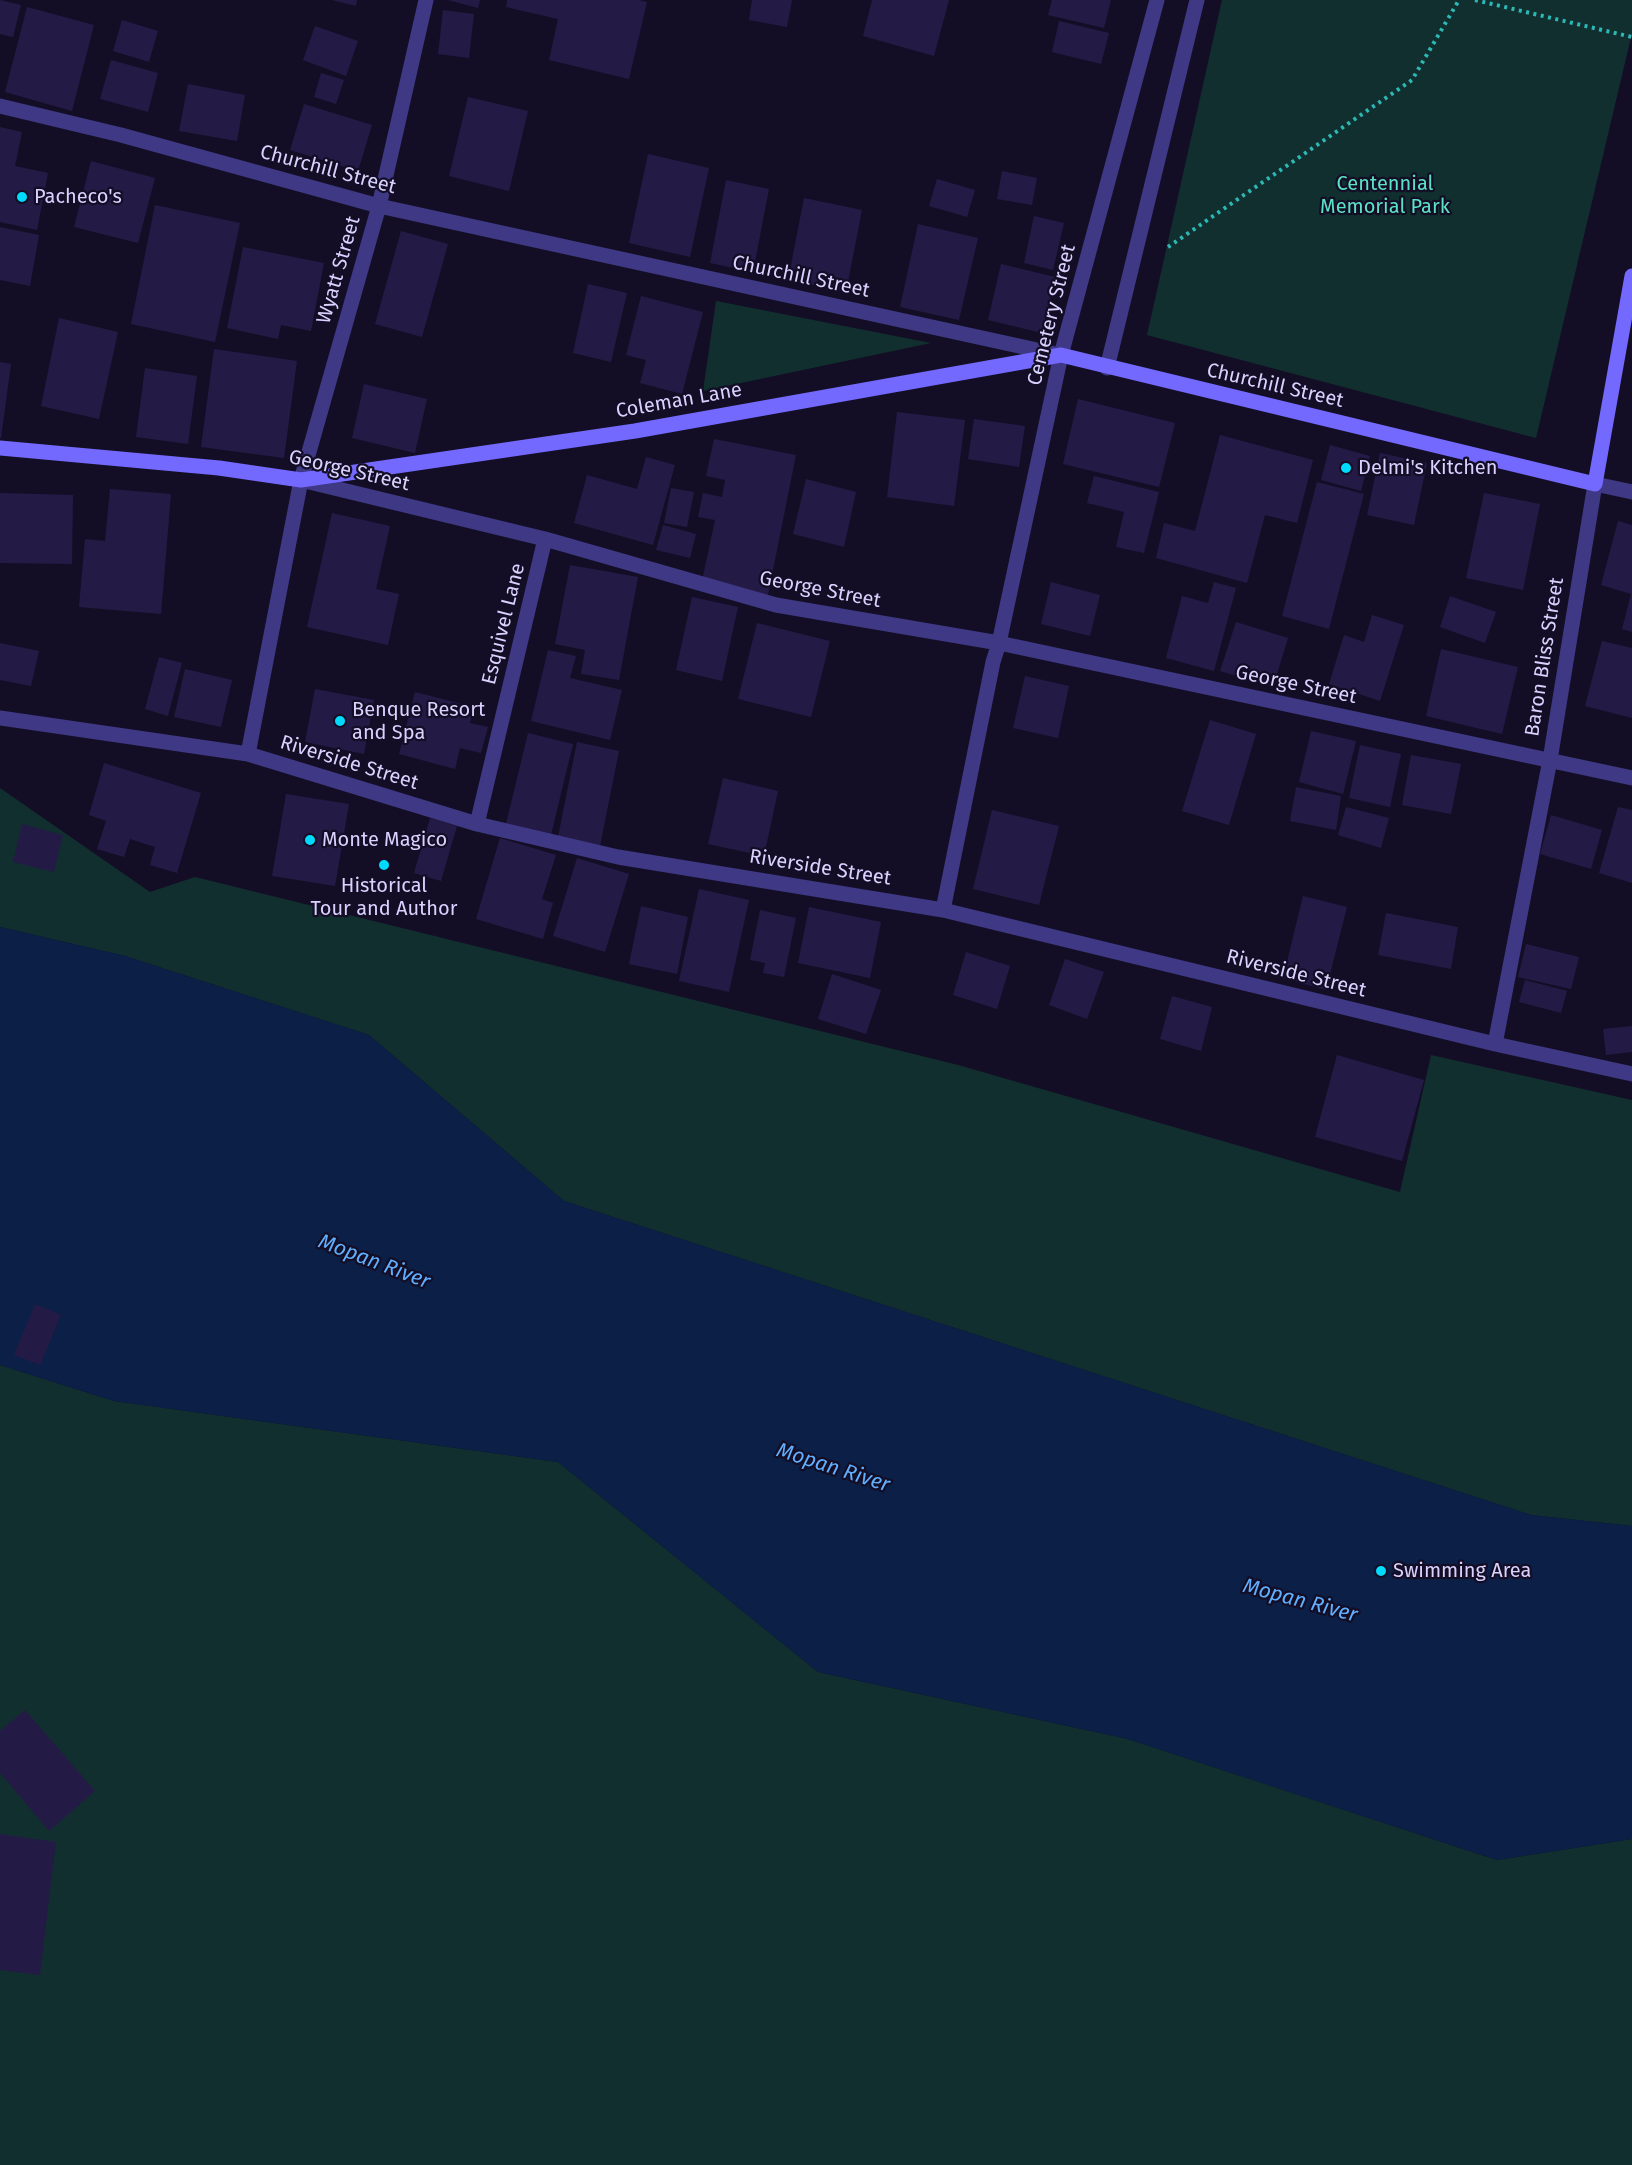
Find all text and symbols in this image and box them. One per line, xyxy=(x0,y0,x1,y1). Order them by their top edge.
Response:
street label: Churchill Street xyxy=(257,140,399,200)
park label: Centennial Memorial Park xyxy=(1320,172,1450,219)
place label: Pacheco's xyxy=(34,185,122,209)
marker: Pacheco's xyxy=(15,190,29,204)
street label: Wyatt Street xyxy=(312,213,366,327)
street label: Cemetery Street xyxy=(1023,242,1081,388)
street label: Churchill Street xyxy=(730,251,872,303)
street label: Churchill Street xyxy=(1204,359,1346,413)
street label: Coleman Lane xyxy=(614,378,744,424)
street label: George Street xyxy=(286,445,412,497)
place label: Delmi's Kitchen xyxy=(1358,456,1497,480)
marker: Delmi's Kitchen xyxy=(1339,461,1353,475)
street label: Esquivel Lane xyxy=(477,561,531,687)
street label: George Street xyxy=(757,566,883,614)
street label: Baron Bliss Street xyxy=(1521,576,1569,738)
street label: George Street xyxy=(1233,660,1359,710)
place label: Benque Resort and Spa xyxy=(352,698,485,745)
marker: Benque Resort and Spa xyxy=(333,714,347,728)
street label: Riverside Street xyxy=(277,731,421,795)
place label: Monte Magico xyxy=(322,828,447,852)
marker: Monte Magico xyxy=(303,833,317,847)
street label: Riverside Street xyxy=(747,845,893,891)
marker: Historical Tour and Author xyxy=(377,858,391,872)
place label: Historical Tour and Author xyxy=(311,874,457,921)
street label: Riverside Street xyxy=(1224,945,1368,1003)
water label: Mopan River xyxy=(315,1229,433,1295)
water label: Mopan River xyxy=(773,1438,893,1498)
place label: Swimming Area xyxy=(1393,1559,1531,1583)
marker: Swimming Area xyxy=(1374,1564,1388,1578)
water label: Mopan River xyxy=(1240,1574,1360,1628)

